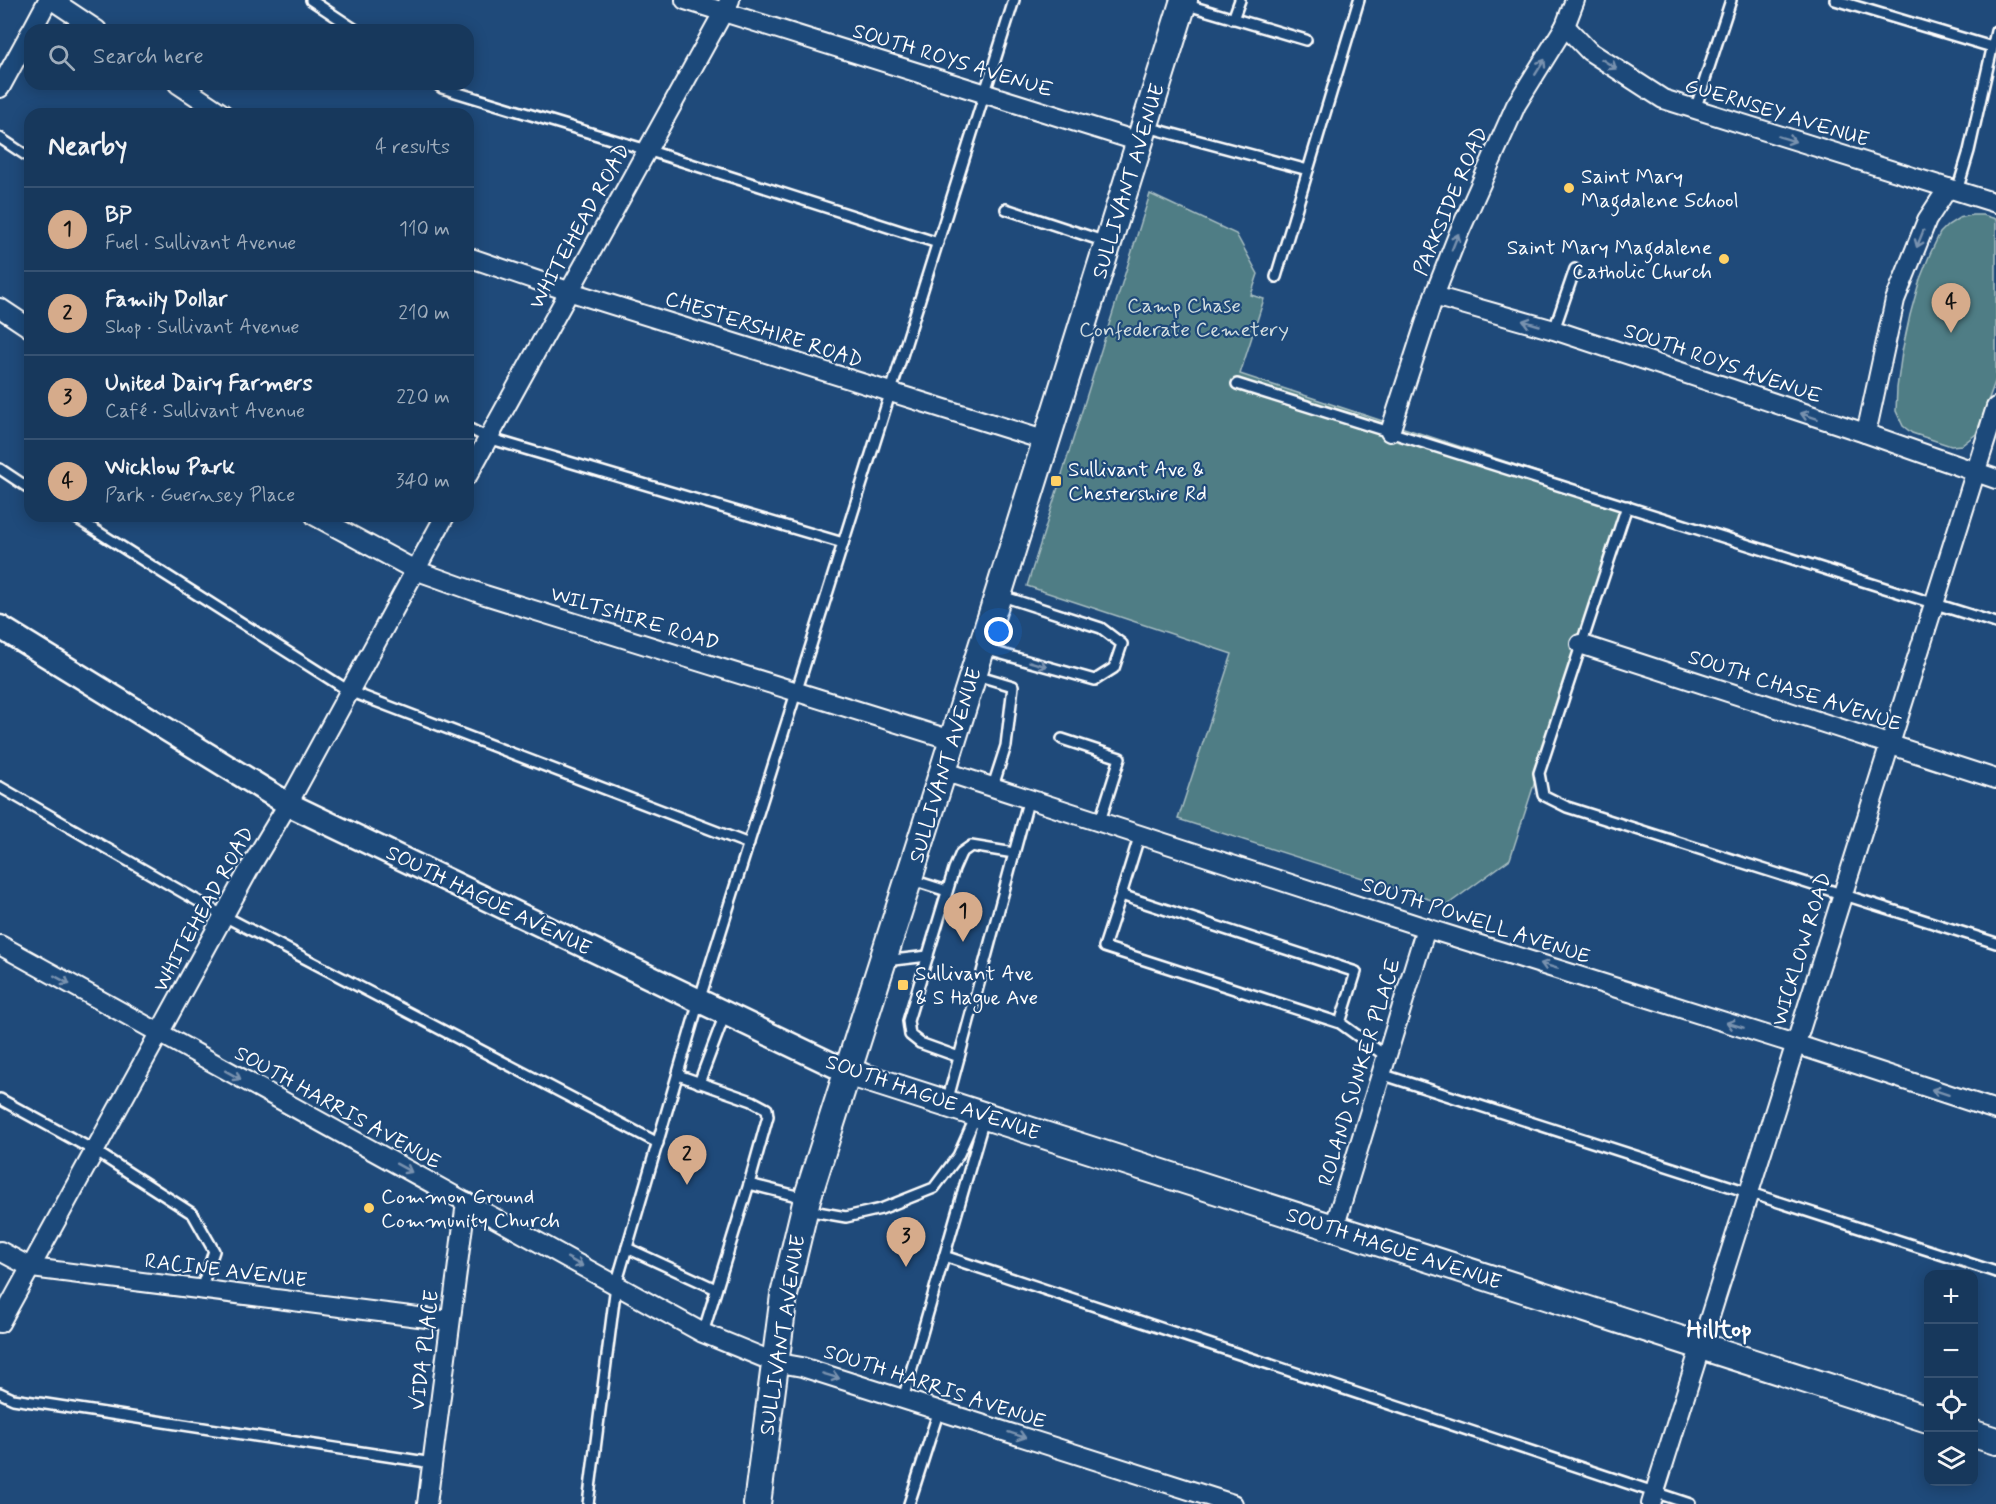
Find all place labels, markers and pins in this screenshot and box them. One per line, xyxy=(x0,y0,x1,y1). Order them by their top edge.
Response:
place label: Saint Mary Magdalene School xyxy=(1581,163,1739,217)
marker: Saint Mary Magdalene School xyxy=(1562,181,1576,195)
place label: Saint Mary Magdalene Catholic Church xyxy=(1507,234,1712,286)
marker: Saint Mary Magdalene Catholic Church xyxy=(1717,252,1731,266)
pin: 4 xyxy=(1932,284,1970,333)
place label: Sullivant Ave & Chestershire Rd xyxy=(1068,456,1207,508)
marker: Sullivant Ave & Chestershire Rd xyxy=(1049,474,1063,488)
pin: 1 xyxy=(944,892,982,942)
place label: Sullivant Ave & S Hague Ave xyxy=(915,960,1038,1013)
marker: Sullivant Ave & S Hague Ave xyxy=(896,978,910,992)
pin: 2 xyxy=(668,1136,706,1185)
place label: Common Ground Community Church xyxy=(381,1183,560,1235)
marker: Common Ground Community Church xyxy=(362,1201,376,1215)
pin: 3 xyxy=(886,1218,926,1267)

